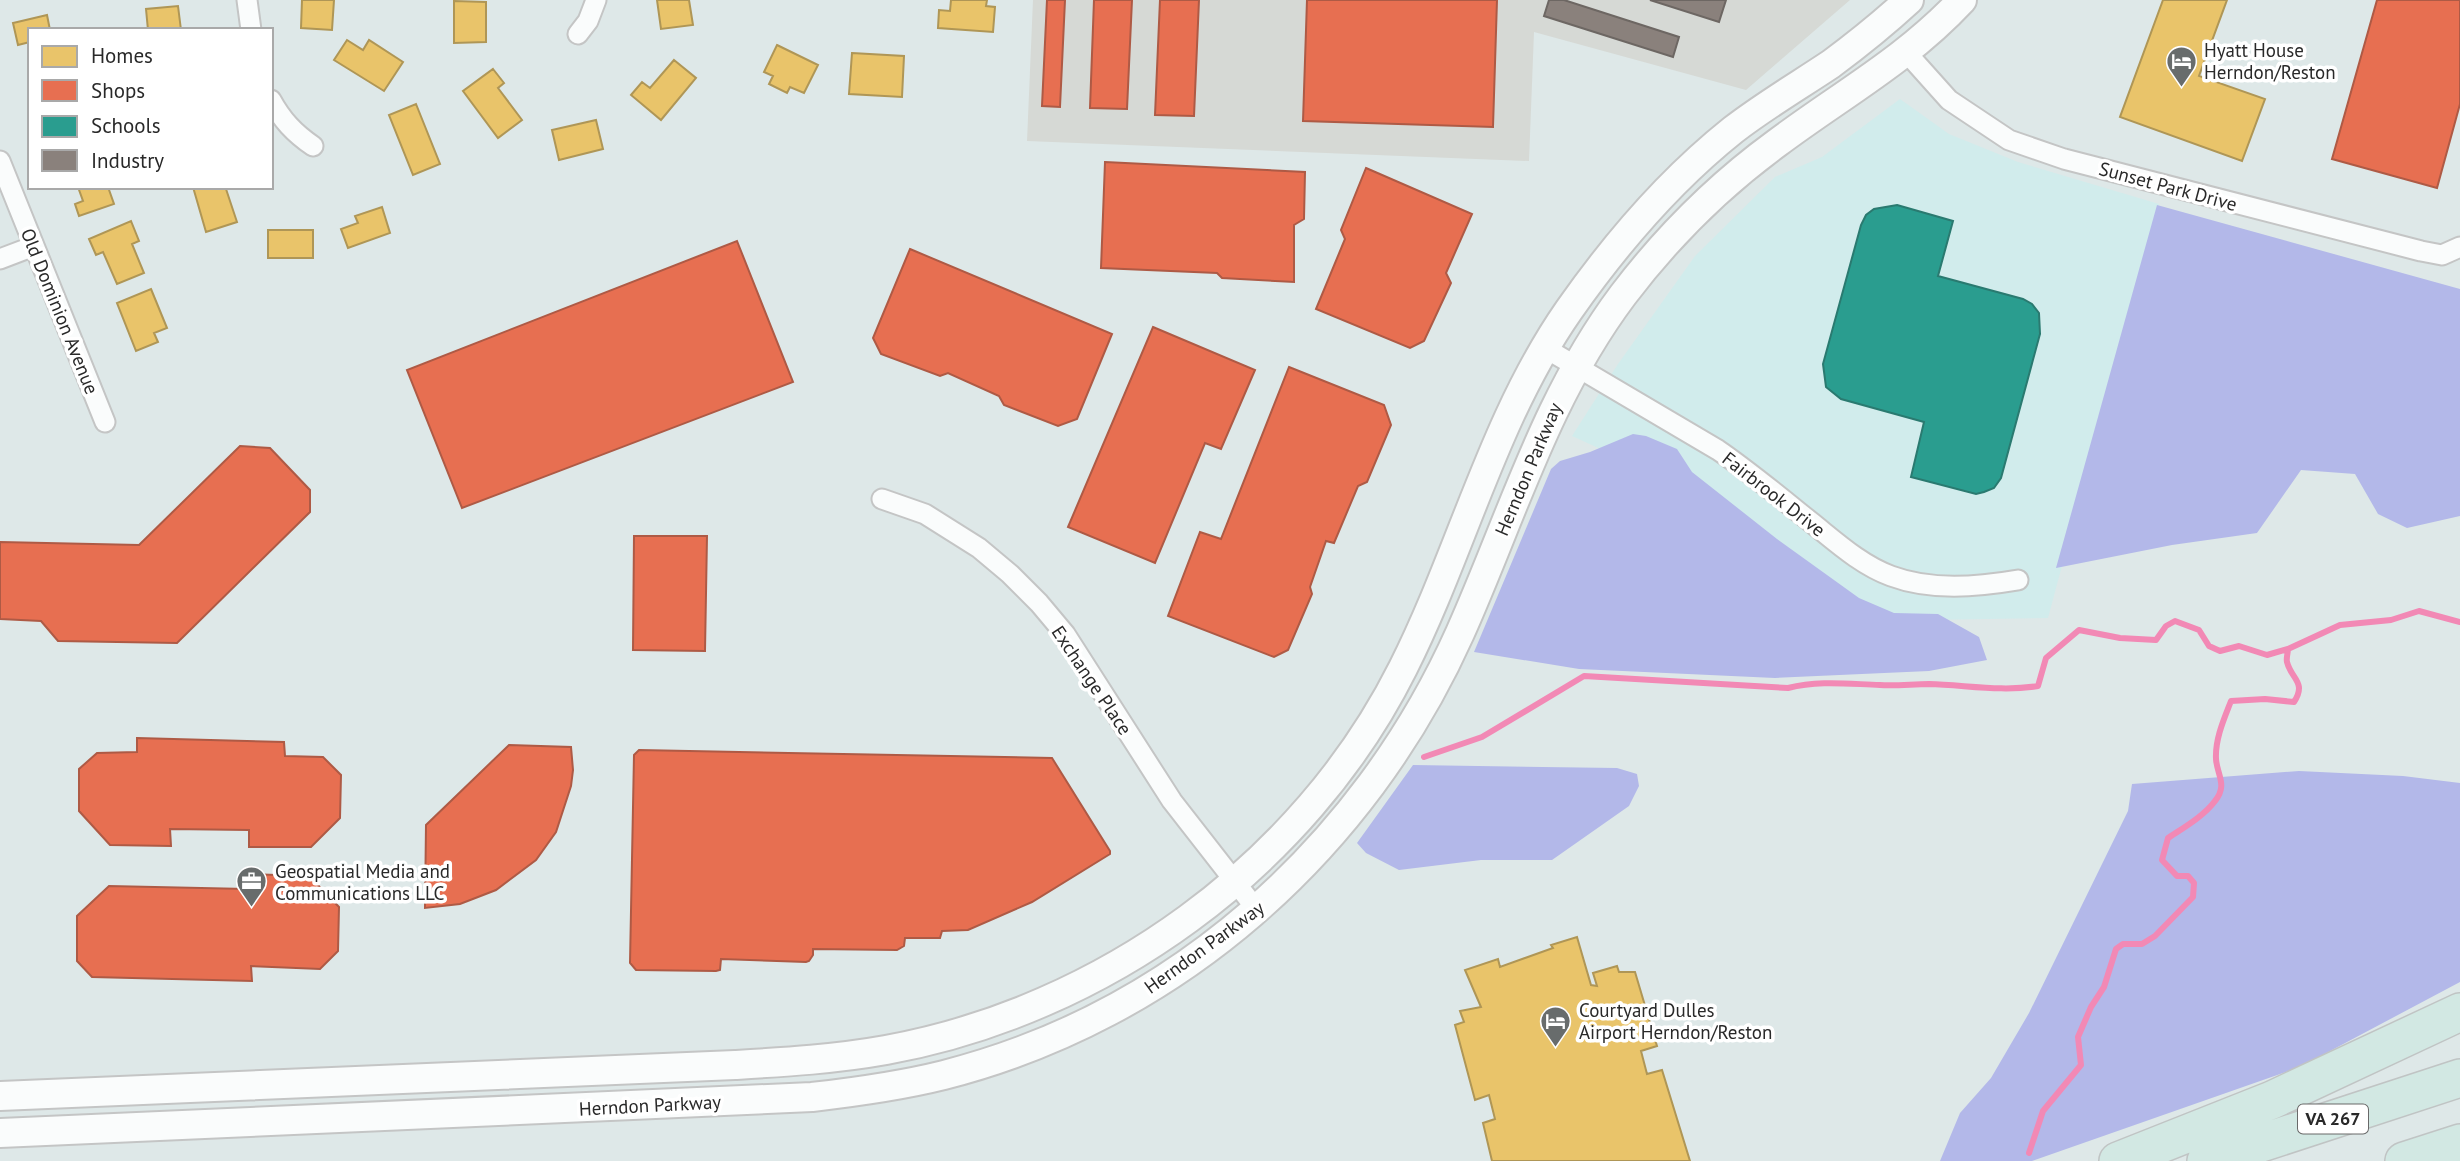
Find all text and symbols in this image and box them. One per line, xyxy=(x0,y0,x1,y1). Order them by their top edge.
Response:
legend xyxy=(28,28,273,189)
place label: Hyatt House Herndon/Reston xyxy=(2204,38,2336,84)
text: Homes xyxy=(91,42,153,69)
hotel icon: Hyatt House Herndon/Reston xyxy=(2164,44,2198,88)
text: Shops xyxy=(91,77,145,104)
text: Schools xyxy=(91,112,161,139)
text: Industry xyxy=(91,147,164,174)
street label: Sunset Park Drive xyxy=(2096,156,2240,216)
street label: Old Dominion Avenue xyxy=(16,225,104,397)
street label: Herndon Parkway xyxy=(1489,399,1567,539)
street label: Fairbrook Drive xyxy=(1718,446,1830,542)
street label: Exchange Place xyxy=(1047,621,1137,739)
place label: Geospatial Media and Communications LLC xyxy=(275,859,450,905)
office icon: Geospatial Media and Communications LLC xyxy=(235,865,269,909)
street label: Herndon Parkway xyxy=(1139,895,1269,999)
place label: Courtyard Dulles Airport Herndon/Reston xyxy=(1579,998,1772,1044)
hotel icon: Courtyard Dulles Airport Herndon/Reston xyxy=(1539,1004,1573,1048)
street label: Herndon Parkway xyxy=(578,1089,722,1121)
road number: VA 267 xyxy=(2298,1104,2368,1134)

